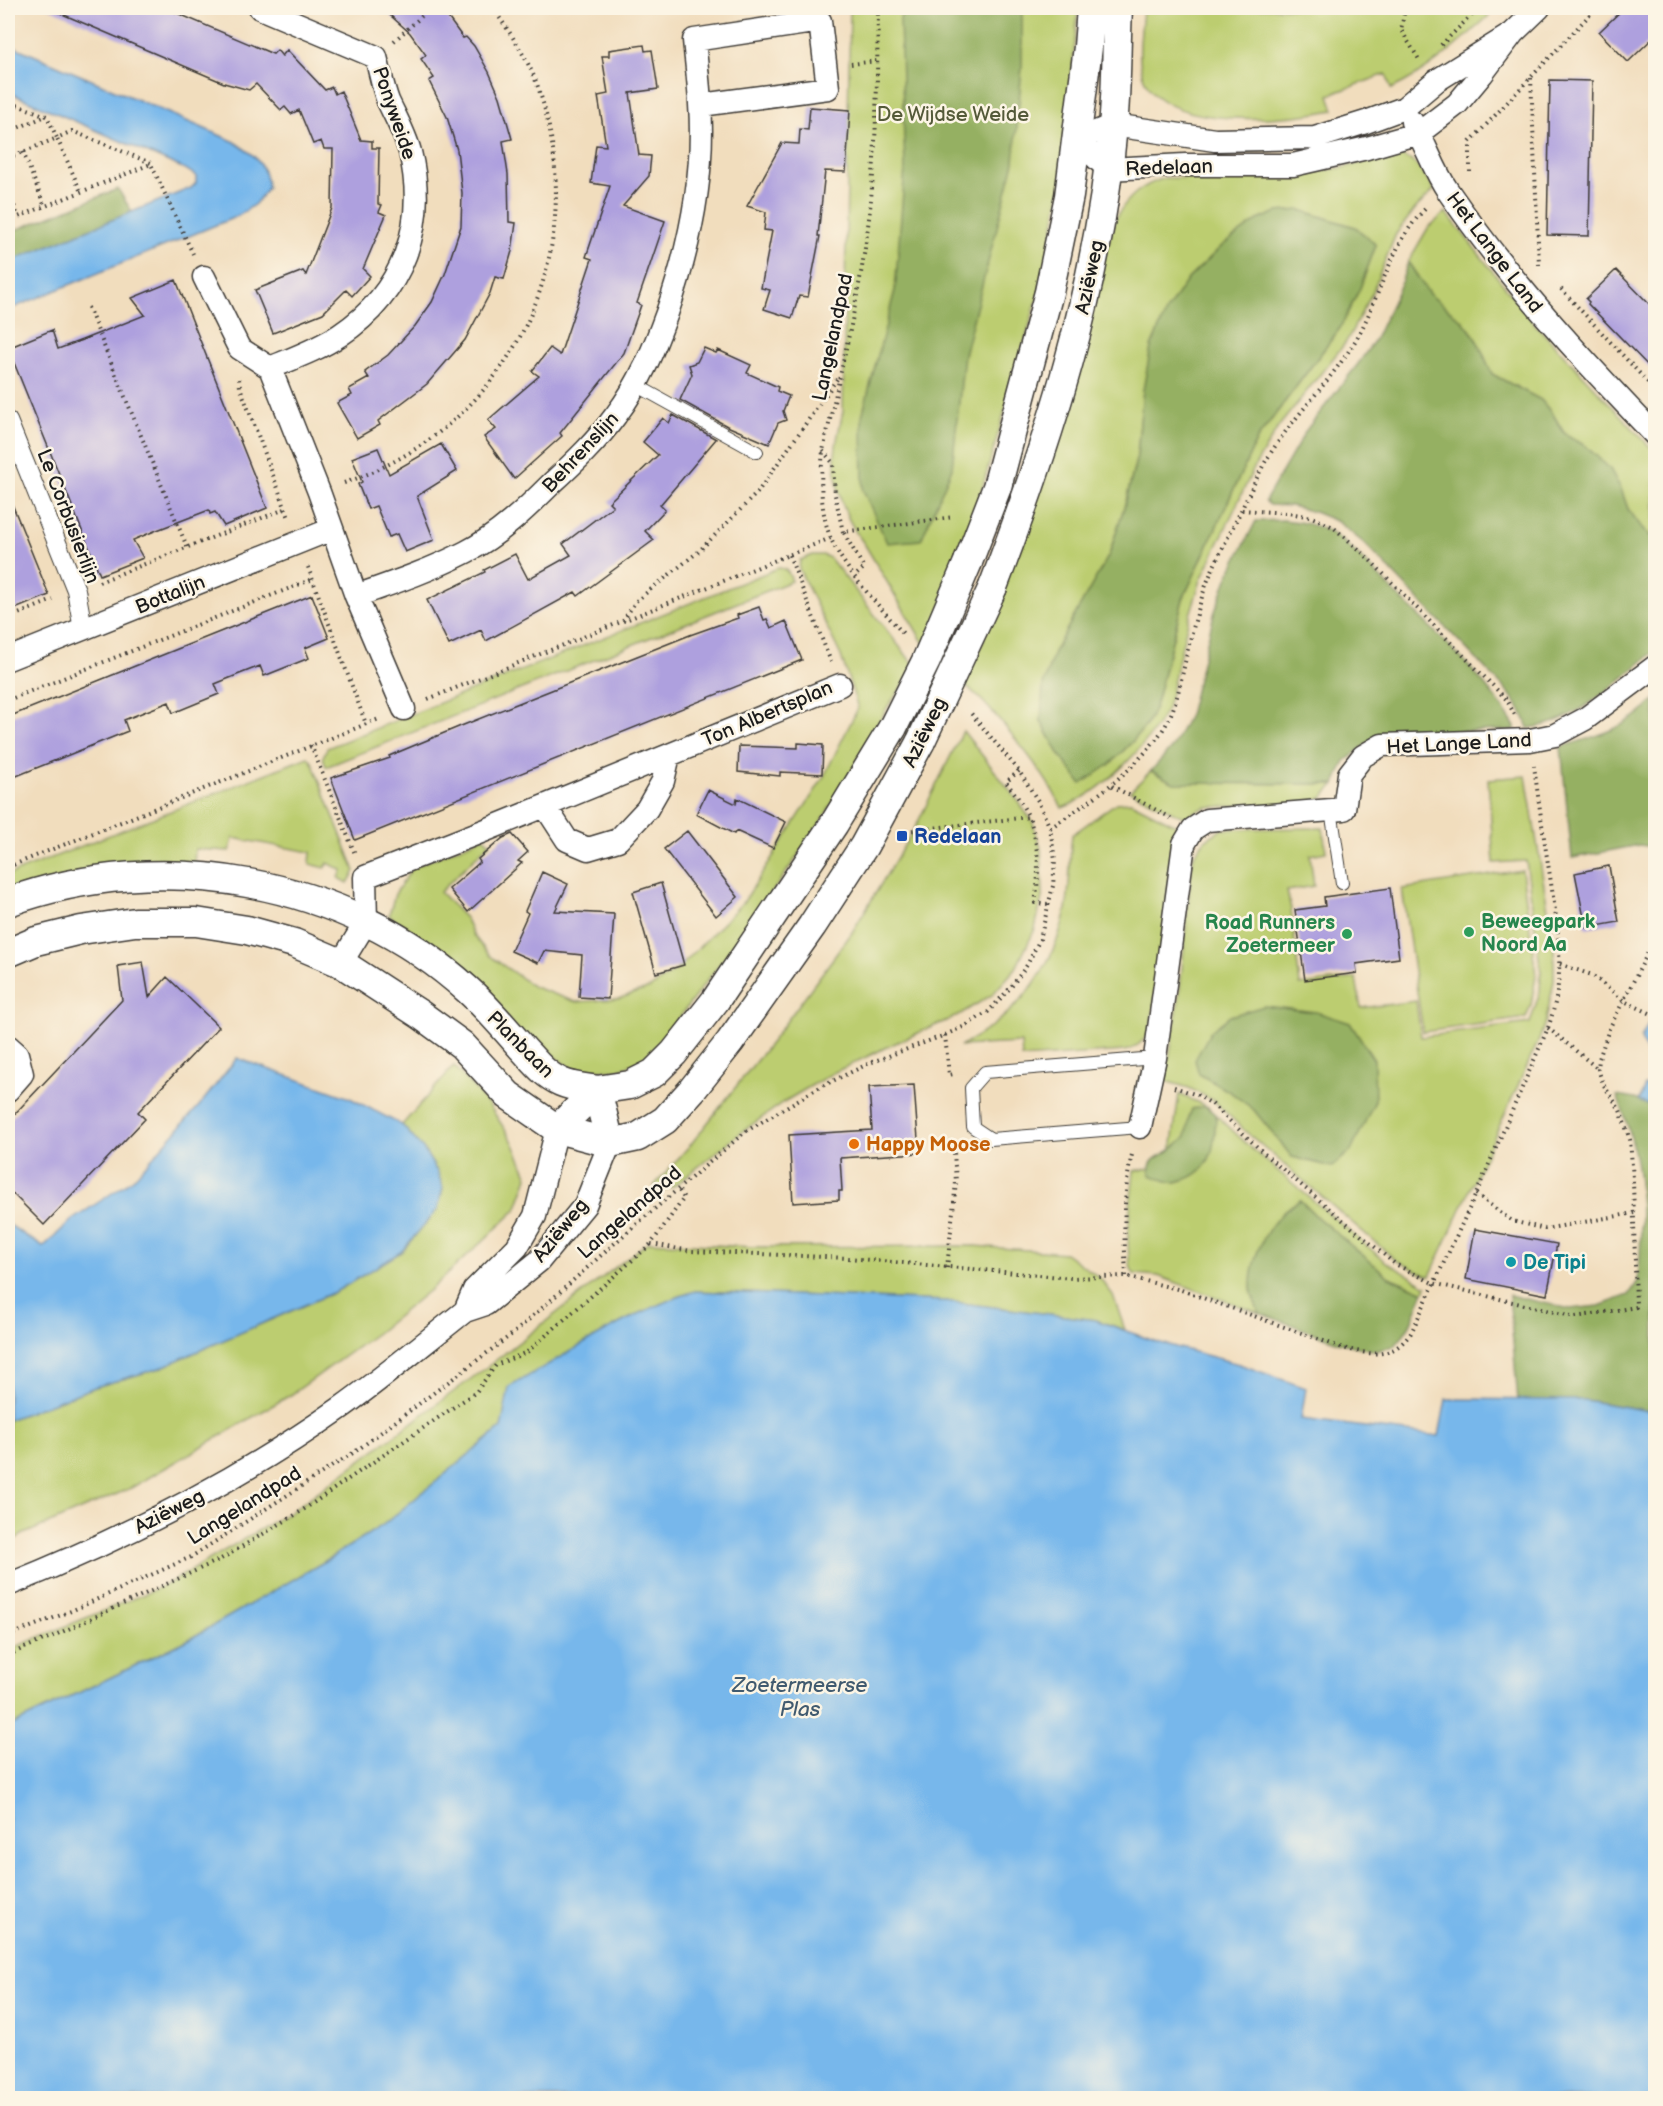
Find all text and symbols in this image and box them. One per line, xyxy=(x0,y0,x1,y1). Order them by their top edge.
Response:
street label: Ponyweide xyxy=(367,64,421,163)
park label: De Wijdse Weide xyxy=(877,103,1029,127)
street label: Redelaan xyxy=(1125,154,1213,182)
street label: Het Lange Land xyxy=(1441,187,1548,318)
street label: Aziëweg xyxy=(1070,238,1110,316)
street label: Langelandpad xyxy=(808,271,858,403)
street label: Behrenslijn xyxy=(537,407,624,498)
street label: Le Corbusierlijn xyxy=(31,446,105,587)
street label: Bottalijn xyxy=(132,570,209,620)
street label: Ton Albertsplan xyxy=(698,676,836,752)
street label: Aziëweg xyxy=(898,693,952,771)
street label: Het Lange Land xyxy=(1386,728,1532,760)
place label: Redelaan xyxy=(914,825,1002,849)
marker: Redelaan xyxy=(895,829,909,843)
place label: Beweegpark Noord Aa xyxy=(1481,910,1596,957)
place label: Road Runners Zoetermeer xyxy=(1205,911,1336,958)
marker: Beweegpark Noord Aa xyxy=(1462,925,1476,939)
marker: Road Runners Zoetermeer xyxy=(1340,927,1354,941)
street label: Planbaan xyxy=(482,1006,559,1083)
place label: Happy Moose xyxy=(866,1133,991,1157)
marker: Happy Moose xyxy=(847,1137,861,1151)
street label: Langelandpad xyxy=(573,1161,686,1264)
street label: Aziëweg xyxy=(528,1194,594,1267)
place label: De Tipi xyxy=(1523,1251,1586,1275)
marker: De Tipi xyxy=(1504,1255,1518,1269)
street label: Langelandpad xyxy=(183,1461,306,1550)
street label: Aziëweg xyxy=(131,1484,208,1540)
water label: Zoetermeerse Plas xyxy=(731,1673,868,1722)

